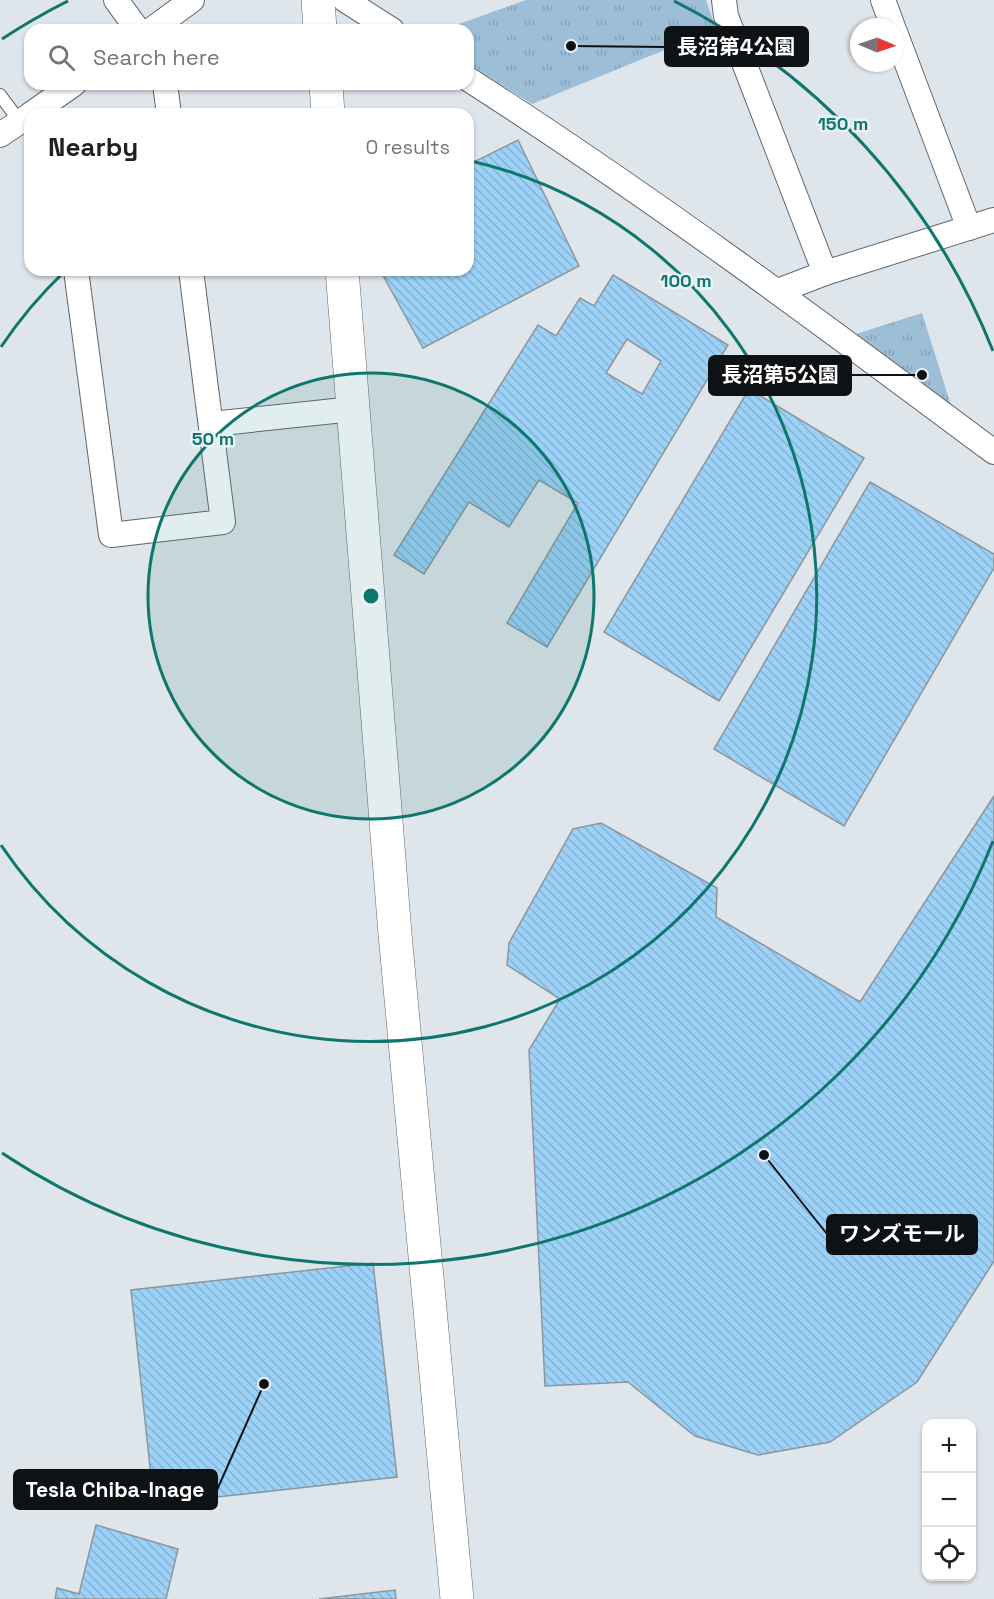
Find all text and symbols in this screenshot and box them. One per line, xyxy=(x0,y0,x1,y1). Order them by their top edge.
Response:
north arrow xyxy=(850,18,904,72)
search box xyxy=(24,24,474,90)
callout: 長沼第4公園 xyxy=(665,27,808,66)
text: 長沼第4公園 xyxy=(677,33,795,60)
icon: search xyxy=(45,41,78,74)
text: Search here xyxy=(93,43,220,71)
text: 150 m xyxy=(818,112,868,135)
text: Nearby xyxy=(48,130,138,164)
text: 0 results xyxy=(366,134,450,160)
text: 100 m xyxy=(660,269,712,292)
callout: 長沼第5公園 xyxy=(709,356,851,395)
text: 長沼第5公園 xyxy=(721,361,839,388)
text: 50 m xyxy=(192,427,234,450)
centre of rings xyxy=(361,586,381,606)
callout: ワンズモール xyxy=(827,1215,977,1254)
text: ワンズモール xyxy=(839,1220,965,1247)
map controls xyxy=(922,1419,976,1581)
button: + xyxy=(922,1419,976,1473)
callout: Tesla Chiba-Inage xyxy=(14,1470,217,1509)
button: − xyxy=(922,1473,976,1527)
text: Tesla Chiba-Inage xyxy=(26,1476,204,1503)
button: locate xyxy=(922,1527,976,1581)

